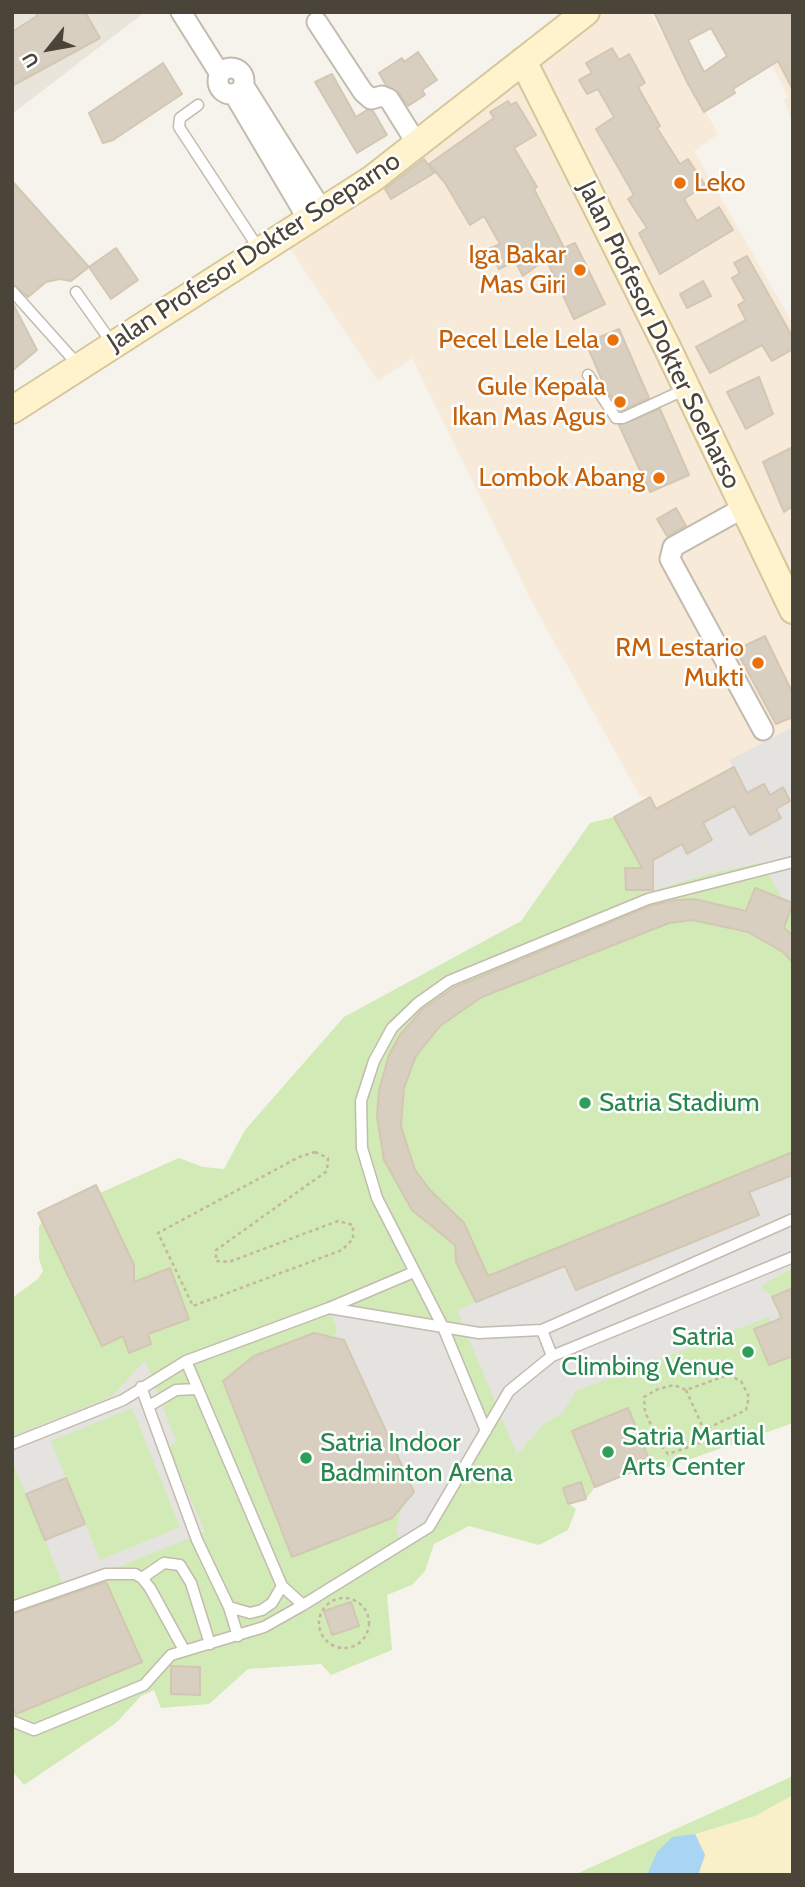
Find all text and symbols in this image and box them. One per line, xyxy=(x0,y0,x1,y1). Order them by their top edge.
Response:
north arrow xyxy=(14,14,84,84)
text: U xyxy=(17,48,44,72)
street label: Jalan Profesor Dokter Soeparno xyxy=(102,146,406,358)
place label: Leko xyxy=(694,167,745,199)
marker: Leko xyxy=(672,175,688,191)
street label: Jalan Profesor Dokter Soeharso xyxy=(571,176,747,494)
place label: Iga Bakar Mas Giri xyxy=(468,239,566,300)
marker: Iga Bakar Mas Giri xyxy=(572,262,588,278)
place label: Pecel Lele Lela xyxy=(438,324,599,356)
marker: Pecel Lele Lela xyxy=(605,332,621,348)
place label: Gule Kepala Ikan Mas Agus xyxy=(452,371,606,432)
marker: Gule Kepala Ikan Mas Agus xyxy=(612,394,628,410)
place label: Lombok Abang xyxy=(478,462,645,494)
marker: Lombok Abang xyxy=(651,470,667,486)
place label: RM Lestario Mukti xyxy=(615,632,744,694)
marker: RM Lestario Mukti xyxy=(750,655,766,671)
place label: Satria Stadium xyxy=(599,1087,760,1119)
marker: Satria Stadium xyxy=(577,1095,593,1111)
place label: Satria Climbing Venue xyxy=(561,1321,734,1382)
marker: Satria Climbing Venue xyxy=(740,1344,756,1360)
place label: Satria Martial Arts Center xyxy=(622,1421,765,1482)
place label: Satria Indoor Badminton Arena xyxy=(320,1427,513,1488)
marker: Satria Martial Arts Center xyxy=(600,1444,616,1460)
marker: Satria Indoor Badminton Arena xyxy=(298,1450,314,1466)

